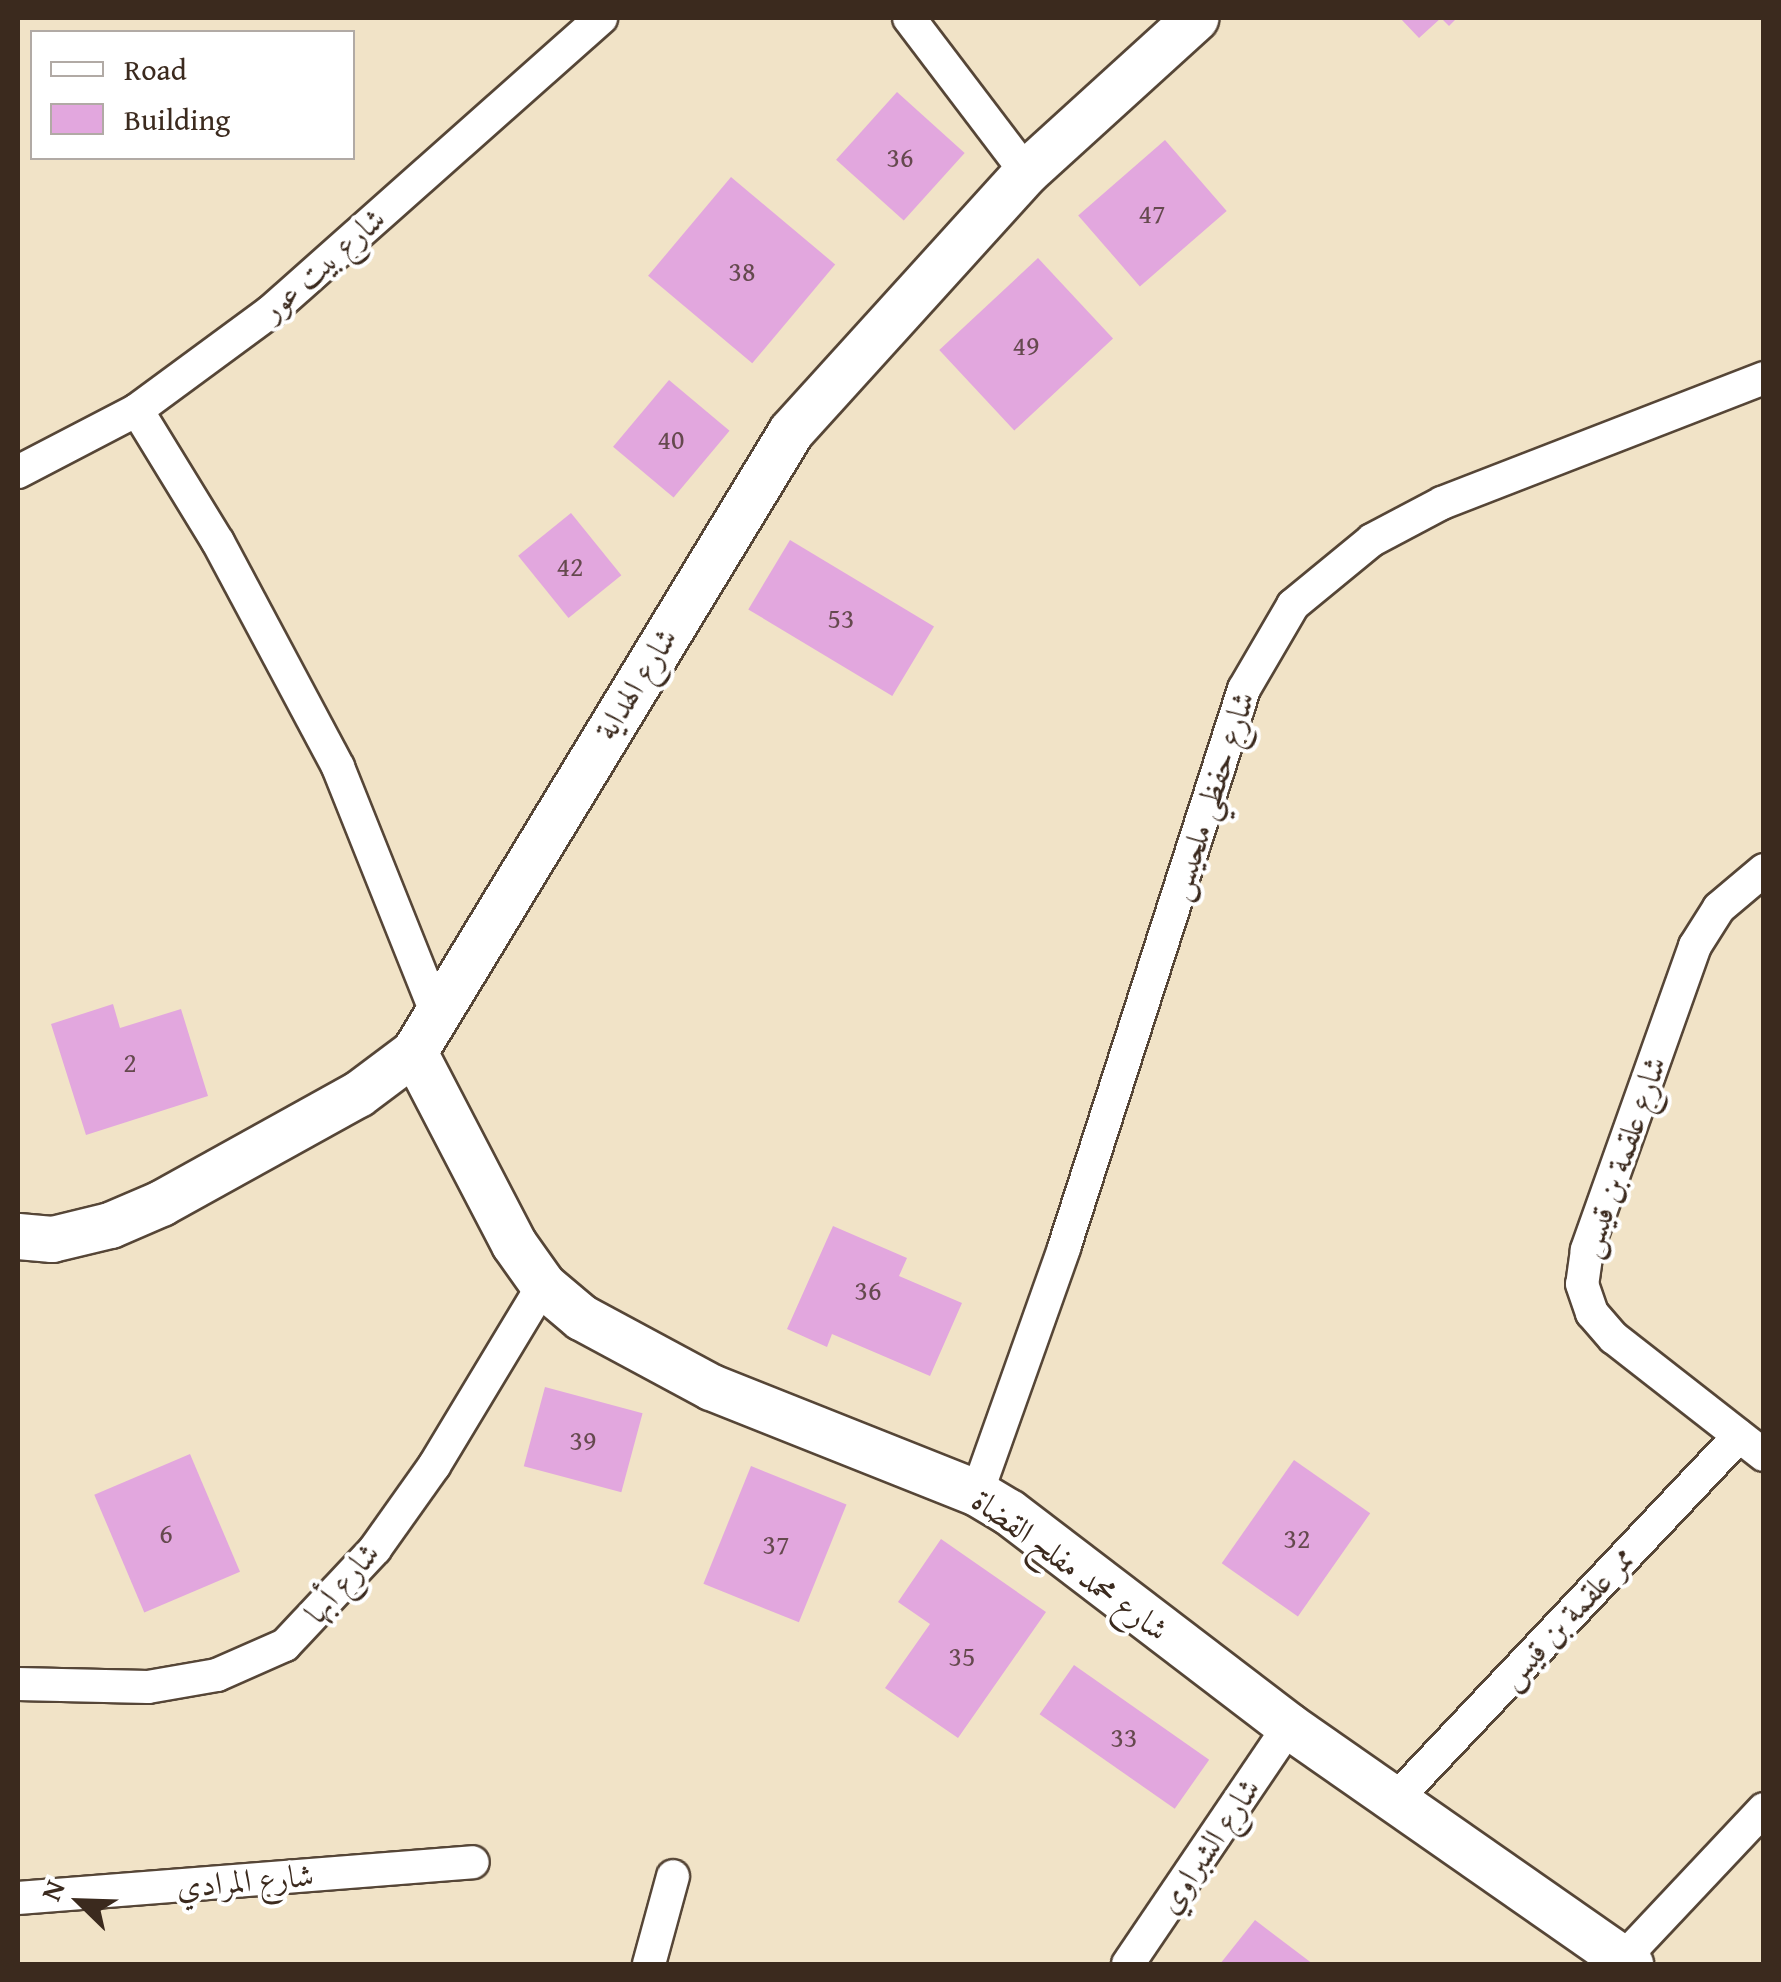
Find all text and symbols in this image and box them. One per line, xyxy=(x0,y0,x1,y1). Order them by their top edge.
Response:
legend xyxy=(30,30,355,160)
text: Road xyxy=(124,47,187,91)
text: Building xyxy=(124,97,230,141)
house number: 36 xyxy=(887,140,913,174)
house number: 47 xyxy=(1139,196,1165,230)
street label: شارع بيت عور xyxy=(253,200,393,328)
house number: 38 xyxy=(729,254,755,288)
house number: 49 xyxy=(1013,328,1039,362)
house number: 40 xyxy=(658,422,684,456)
house number: 42 xyxy=(557,549,583,583)
house number: 53 xyxy=(828,601,854,635)
street label: شارع الهداية xyxy=(587,621,685,747)
street label: شارع حفظي ملحيس xyxy=(1159,687,1263,905)
house number: 2 xyxy=(123,1045,137,1079)
street label: شارع علقمة بن قيس xyxy=(1570,1051,1674,1263)
house number: 36 xyxy=(855,1273,881,1307)
house number: 39 xyxy=(570,1423,596,1457)
street label: شارع محمد مفلح القضاة xyxy=(964,1481,1176,1649)
house number: 6 xyxy=(159,1516,173,1550)
house number: 32 xyxy=(1284,1521,1310,1555)
house number: 37 xyxy=(763,1527,789,1561)
street label: شارع أبها xyxy=(297,1535,387,1631)
street label: ممر علقمة بن قيس xyxy=(1492,1539,1642,1697)
house number: 35 xyxy=(949,1639,975,1673)
house number: 33 xyxy=(1111,1720,1137,1754)
street label: شارع الشبراوي xyxy=(1150,1771,1268,1921)
north arrow xyxy=(30,1852,130,1952)
street label: شارع المرادي xyxy=(175,1856,315,1906)
text: N xyxy=(29,1873,74,1907)

